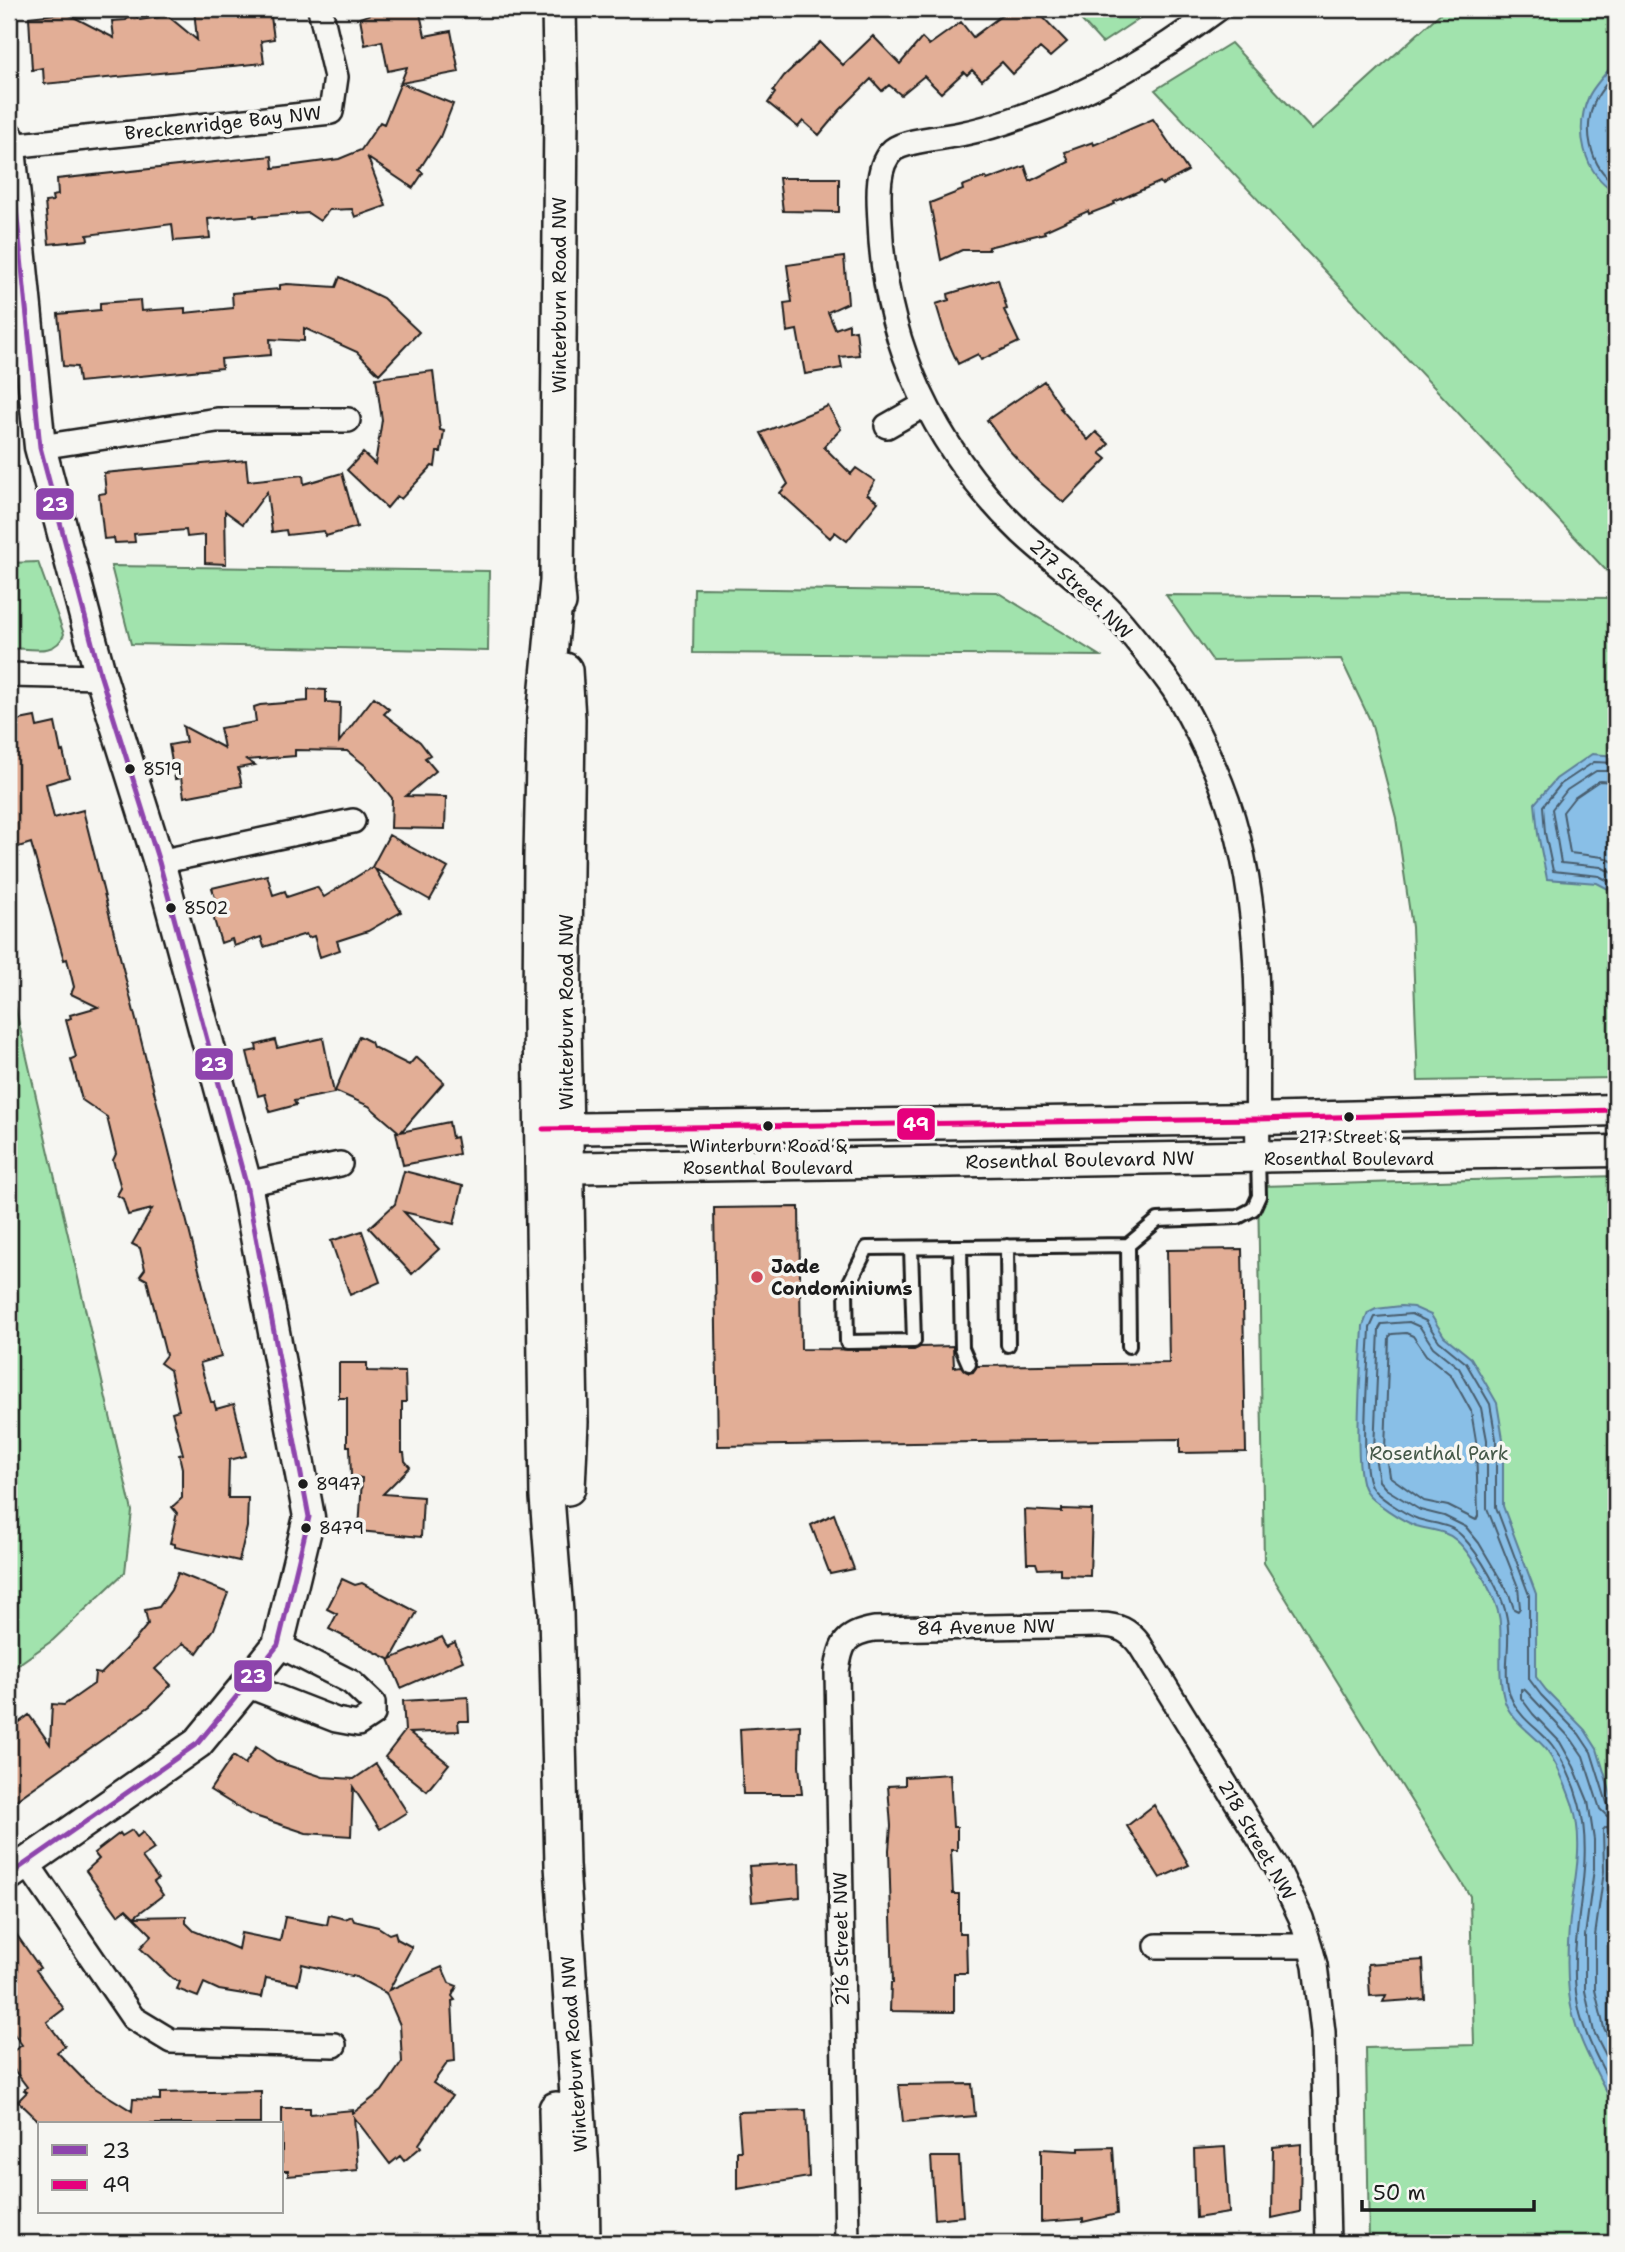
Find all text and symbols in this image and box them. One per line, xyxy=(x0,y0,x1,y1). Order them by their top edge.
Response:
street label: Breckenridge Bay NW xyxy=(123,100,323,146)
street label: Winterburn Road NW xyxy=(547,197,572,393)
line badge: 23 xyxy=(35,487,75,521)
text: 23 xyxy=(42,492,68,517)
street label: 217 Street NW xyxy=(1024,533,1138,645)
place label: 8519 xyxy=(143,758,183,780)
marker: 8519 xyxy=(123,762,137,776)
place label: 8502 xyxy=(184,897,229,919)
marker: 8502 xyxy=(164,901,178,915)
street label: Winterburn Road NW xyxy=(554,914,579,1110)
line badge: 23 xyxy=(194,1047,234,1081)
text: 23 xyxy=(201,1052,227,1077)
line badge: 49 xyxy=(896,1107,936,1141)
marker: 217 Street & Rosenthal Boulevard xyxy=(1342,1110,1356,1124)
text: 49 xyxy=(903,1112,929,1137)
marker: Winterburn Road & Rosenthal Boulevard xyxy=(761,1119,775,1133)
place label: 217 Street & Rosenthal Boulevard xyxy=(1264,1126,1434,1170)
place label: Winterburn Road & Rosenthal Boulevard xyxy=(683,1135,853,1179)
street label: Rosenthal Boulevard NW xyxy=(965,1146,1195,1174)
place label: Jade Condominiums xyxy=(771,1254,913,1301)
marker: Jade Condominiums xyxy=(749,1269,765,1285)
park label: Rosenthal Park xyxy=(1369,1441,1509,1466)
place label: 8947 xyxy=(316,1473,361,1495)
marker: 8947 xyxy=(296,1477,310,1491)
place label: 8479 xyxy=(319,1517,364,1539)
marker: 8479 xyxy=(299,1521,313,1535)
street label: 84 Avenue NW xyxy=(917,1613,1055,1641)
line badge: 23 xyxy=(233,1659,273,1693)
text: 23 xyxy=(240,1664,266,1689)
street label: 218 Street NW xyxy=(1212,1775,1302,1905)
street label: 216 Street NW xyxy=(827,1872,855,2006)
street label: Winterburn Road NW xyxy=(555,1955,593,2153)
legend xyxy=(38,2122,284,2214)
text: 23 xyxy=(102,2137,130,2165)
scale bar xyxy=(1362,2168,1534,2212)
text: 49 xyxy=(102,2171,131,2199)
text: 50 m xyxy=(1373,2179,1426,2207)

